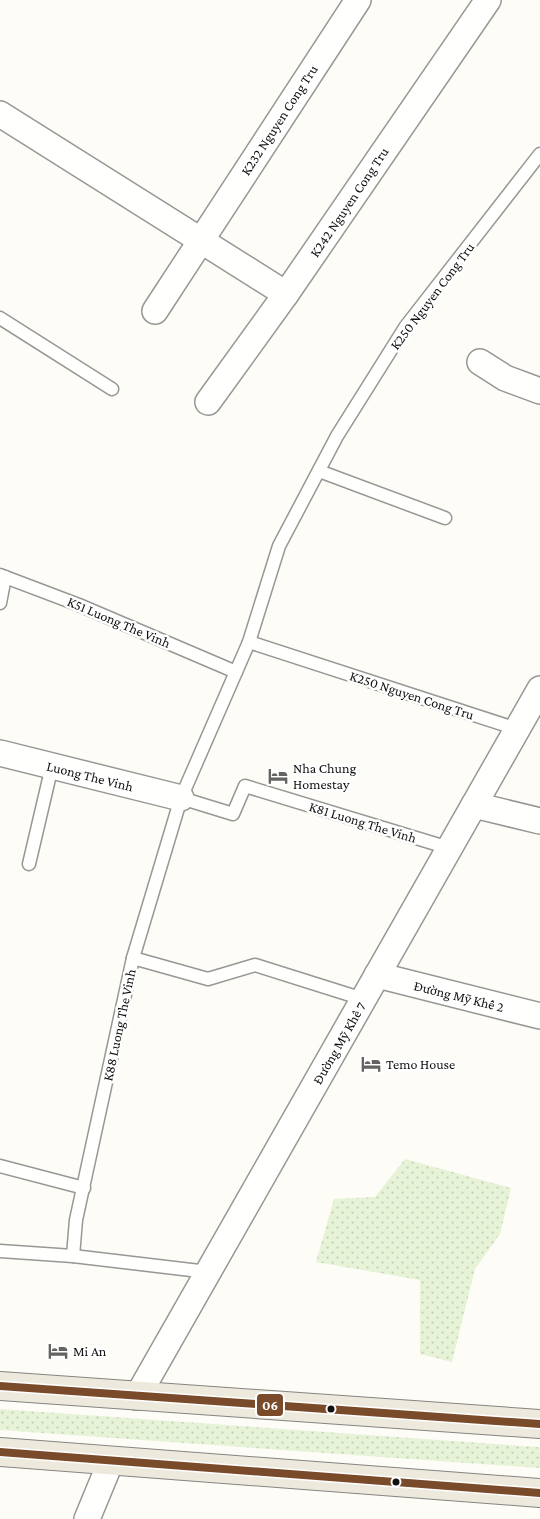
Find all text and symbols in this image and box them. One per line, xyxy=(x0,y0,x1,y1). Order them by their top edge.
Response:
street label: K232 Nguyen Cong Tru xyxy=(237,61,321,178)
street label: K242 Nguyen Cong Tru xyxy=(306,144,392,260)
street label: K250 Nguyen Cong Tru xyxy=(387,239,478,353)
street label: K51 Luong The Vinh xyxy=(65,593,173,651)
street label: K250 Nguyen Cong Tru xyxy=(348,667,477,723)
street label: Luong The Vinh xyxy=(45,758,135,795)
place label: Nha Chung Homestay xyxy=(293,760,357,792)
hotel icon: Nha Chung Homestay xyxy=(267,765,289,787)
street label: K81 Luong The Vinh xyxy=(307,798,419,846)
street label: K88 Luong The Vinh xyxy=(99,967,139,1082)
street label: Đường Mỹ Khê 2 xyxy=(412,977,506,1015)
street label: Đường Mỹ Khê 7 xyxy=(309,999,369,1087)
hotel icon: Temo House xyxy=(360,1053,382,1075)
place label: Temo House xyxy=(386,1056,455,1072)
hotel icon: Mi An xyxy=(47,1340,69,1362)
place label: Mi An xyxy=(73,1343,107,1359)
line badge: 06 xyxy=(256,1393,284,1417)
text: 06 xyxy=(262,1397,278,1413)
unlabelled marker xyxy=(326,1404,336,1414)
unlabelled marker xyxy=(391,1477,401,1487)

